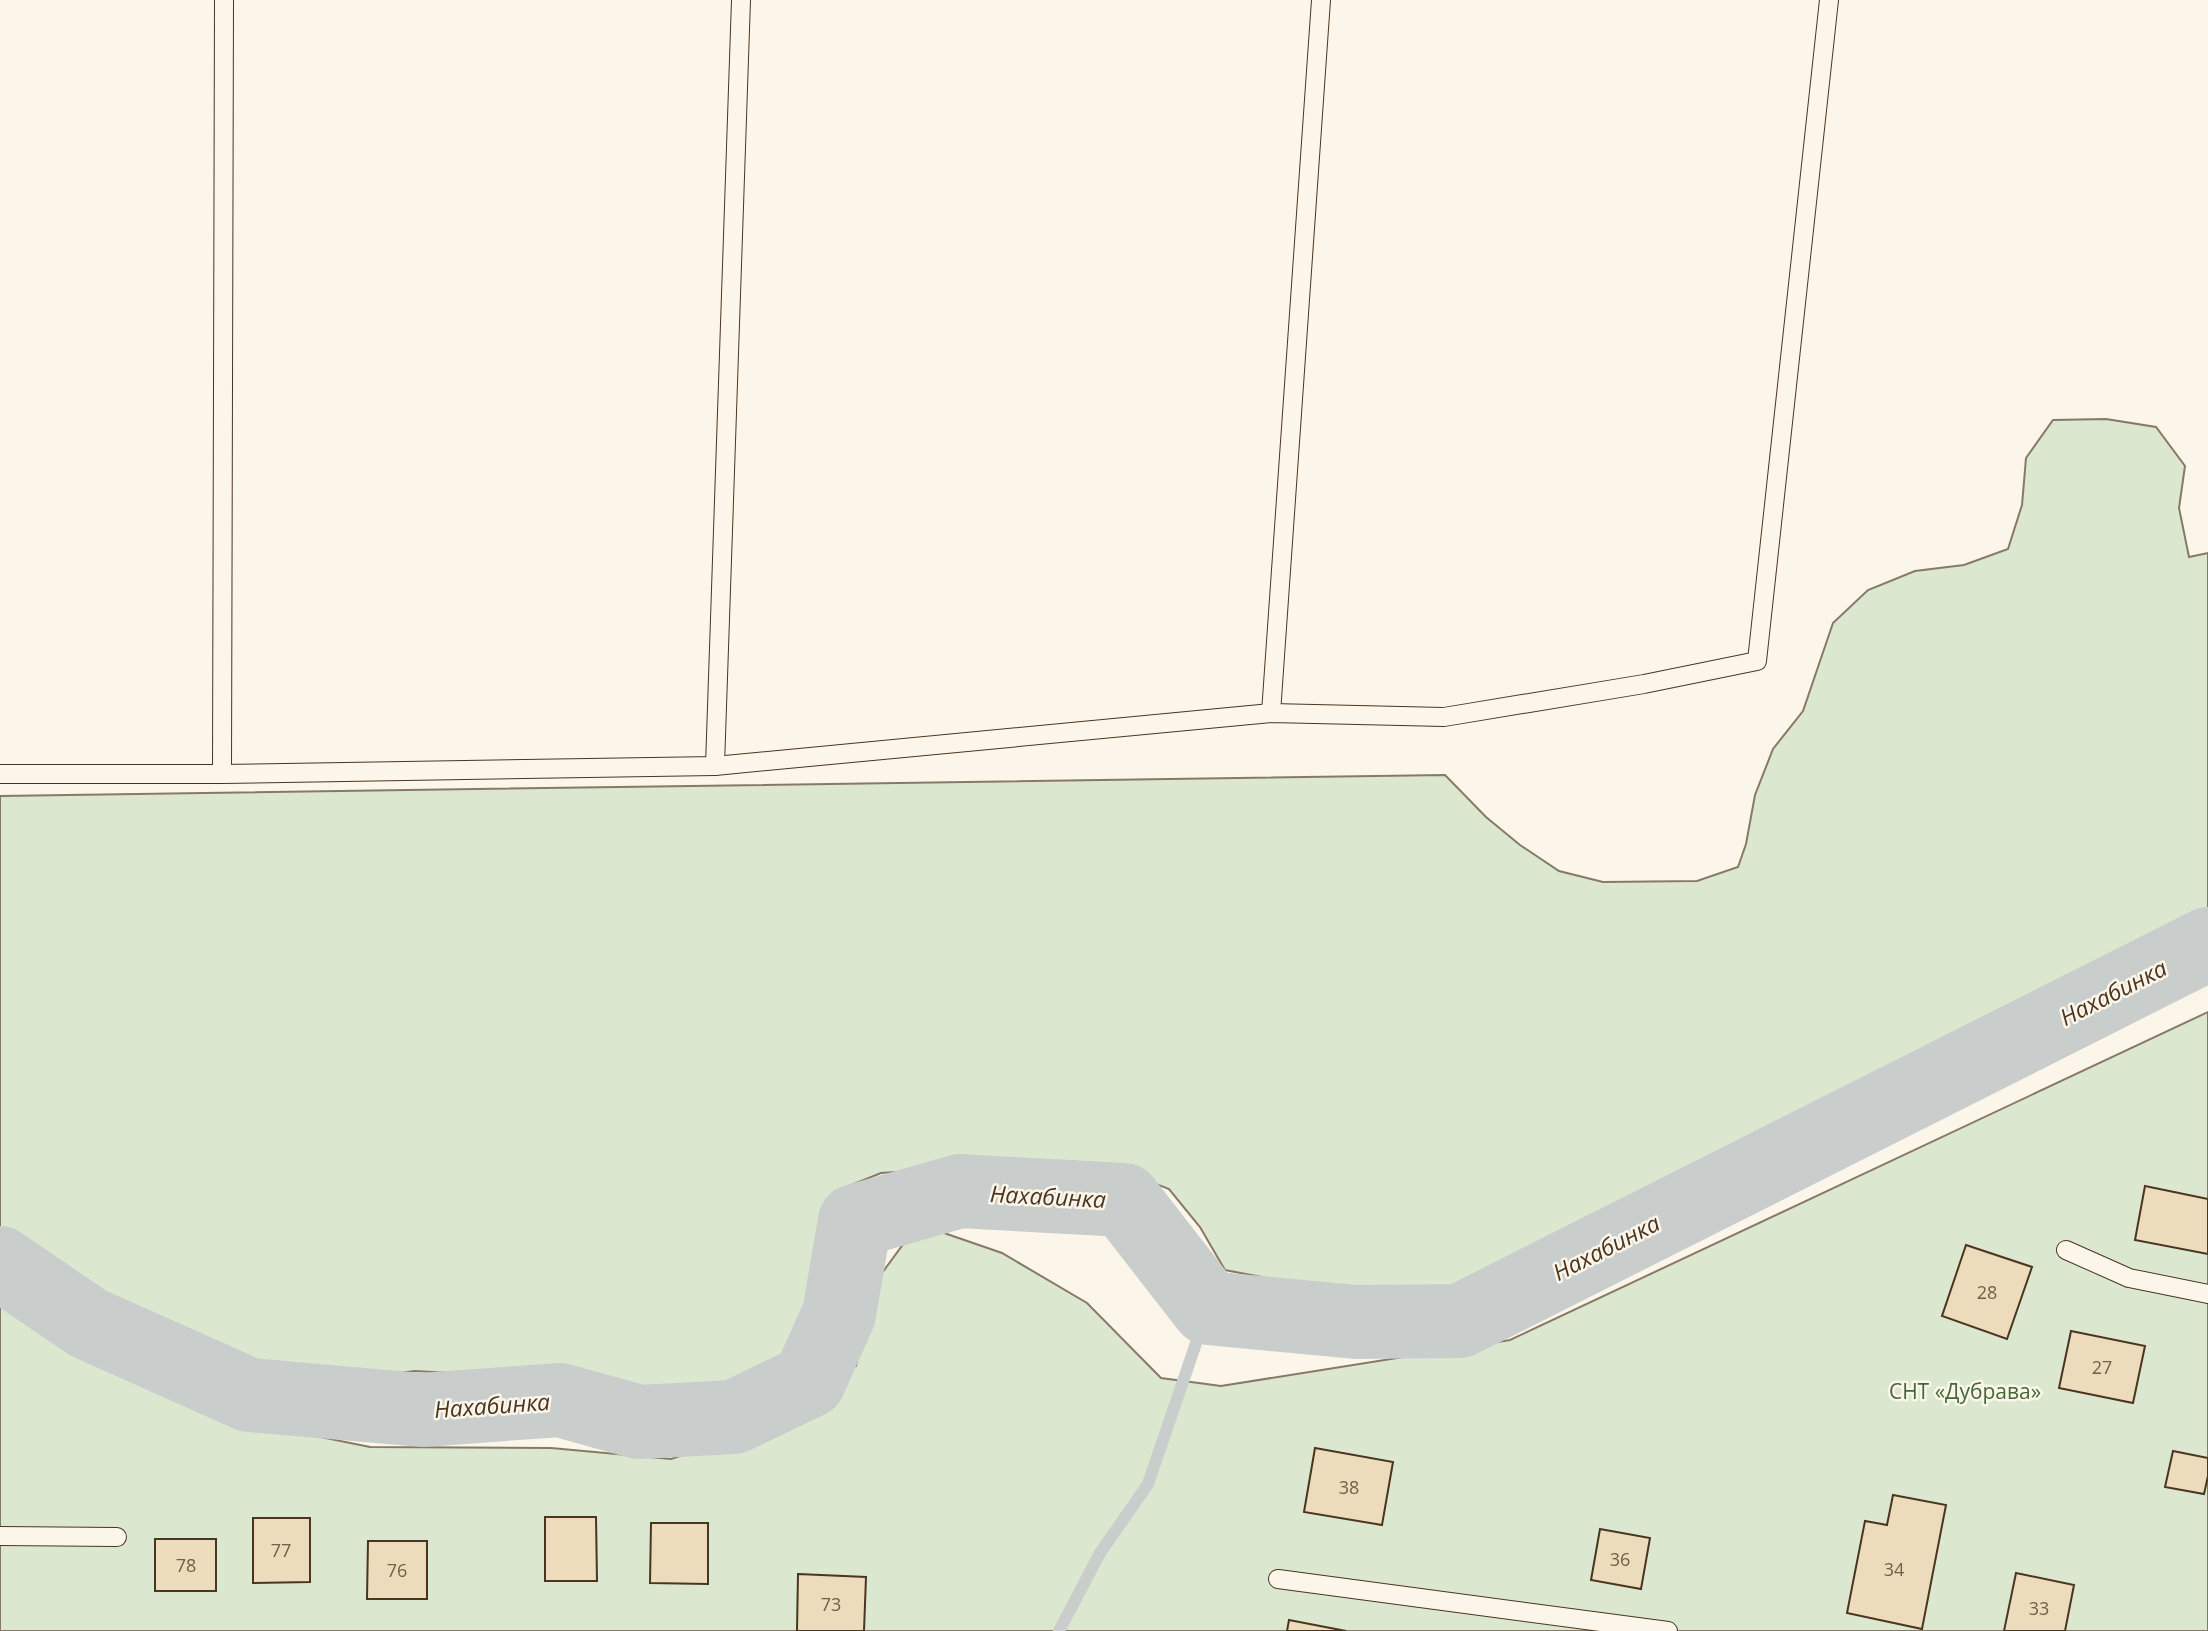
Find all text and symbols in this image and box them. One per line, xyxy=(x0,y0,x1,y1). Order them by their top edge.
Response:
water label: Нахабинка xyxy=(2054,951,2172,1033)
water label: Нахабинка xyxy=(989,1177,1107,1215)
water label: Нахабинка xyxy=(1547,1206,1665,1288)
house number: 28 xyxy=(1977,1280,1997,1304)
house number: 27 xyxy=(2092,1355,2112,1379)
park label: СНТ «Дубрава» xyxy=(1889,1377,2041,1405)
water label: Нахабинка xyxy=(433,1385,551,1425)
house number: 38 xyxy=(1339,1475,1359,1499)
house number: 77 xyxy=(271,1538,291,1562)
house number: 36 xyxy=(1610,1547,1630,1571)
house number: 78 xyxy=(176,1553,196,1577)
house number: 34 xyxy=(1884,1557,1904,1581)
house number: 76 xyxy=(387,1558,407,1582)
house number: 73 xyxy=(821,1592,841,1616)
house number: 33 xyxy=(2029,1596,2049,1620)

